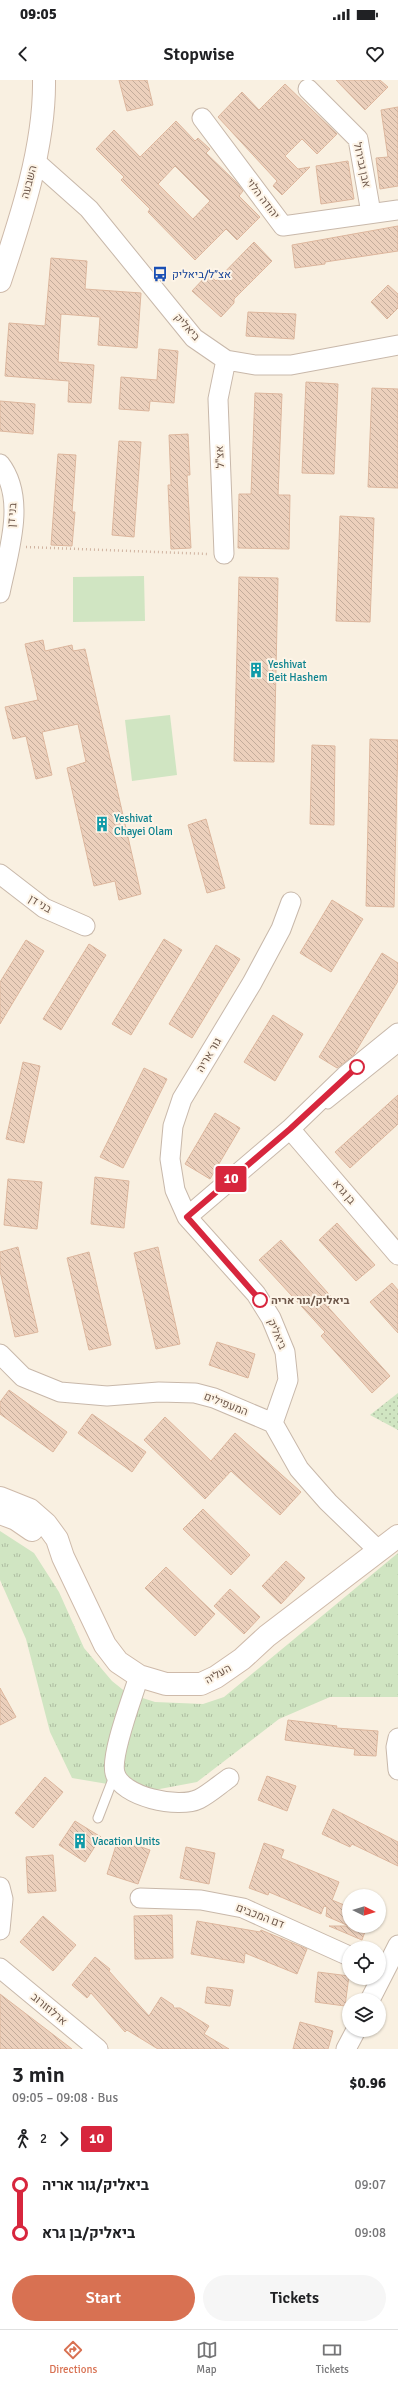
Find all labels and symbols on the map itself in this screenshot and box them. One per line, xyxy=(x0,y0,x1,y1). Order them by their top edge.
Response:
street label: אבן גבירול xyxy=(351,141,373,189)
street label: השבעה xyxy=(18,164,40,200)
street label: יהודה הלוי xyxy=(244,177,282,221)
bus stop icon: אצ״ל/ביאליק xyxy=(151,265,169,283)
place label: אצ״ל/ביאליק xyxy=(172,268,231,281)
street label: ביאליק xyxy=(171,311,203,343)
street label: אצ"ל xyxy=(213,445,227,469)
street label: בני דן xyxy=(5,502,19,528)
place label: Yeshivat Beit Hashem xyxy=(268,658,328,684)
building icon: Yeshivat Beit Hashem xyxy=(247,661,265,679)
place label: Yeshivat Chayei Olam xyxy=(114,812,173,838)
building icon: Yeshivat Chayei Olam xyxy=(93,815,111,833)
street label: בני דן xyxy=(26,892,54,916)
street label: גור אריה xyxy=(194,1036,224,1074)
unlabelled marker xyxy=(349,1059,365,1075)
line badge: 10 xyxy=(213,1166,249,1192)
street label: בן גרא xyxy=(330,1177,358,1207)
marker: ביאליק/גור אריה xyxy=(252,1292,268,1308)
place label: ביאליק/גור אריה xyxy=(271,1294,349,1307)
street label: ביאליק xyxy=(265,1317,289,1351)
street label: המעפילים xyxy=(202,1390,250,1418)
street label: העליה xyxy=(203,1661,233,1687)
building icon: Vacation Units xyxy=(71,1832,89,1850)
place label: Vacation Units xyxy=(92,1835,160,1848)
north arrow xyxy=(342,1889,386,1933)
street label: דם המכבים xyxy=(234,1901,286,1931)
street label: ארלוזורוב xyxy=(28,1990,70,2028)

